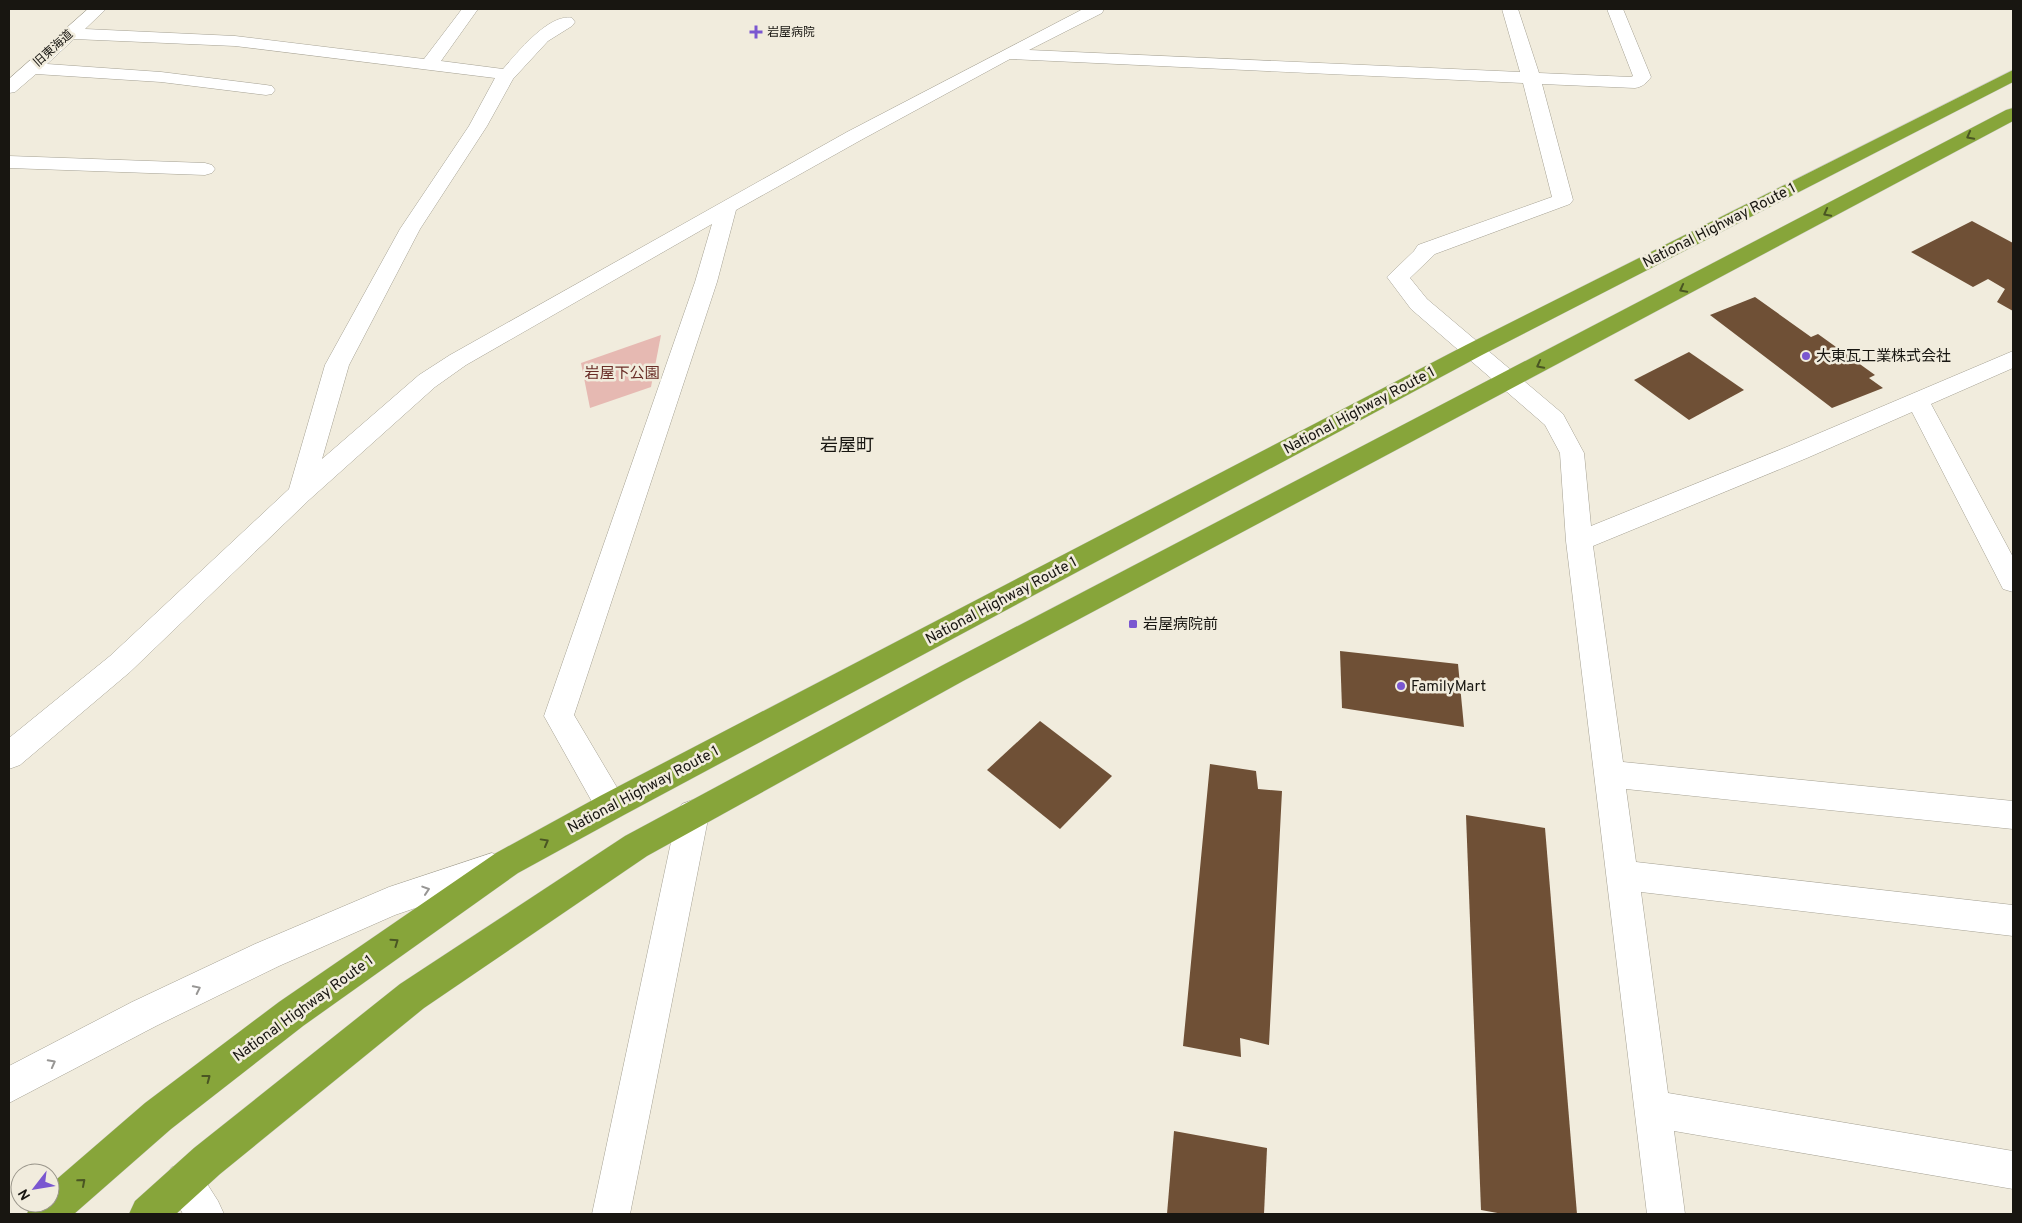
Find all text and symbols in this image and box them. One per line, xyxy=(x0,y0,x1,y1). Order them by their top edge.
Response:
marker: 岩屋病院 xyxy=(749,25,763,39)
place label: 岩屋病院 xyxy=(767,25,815,41)
street label: 旧東海道 xyxy=(30,27,77,71)
one-way arrow xyxy=(1966,130,1975,140)
street label: National Highway Route 1 xyxy=(1640,179,1799,273)
one-way arrow xyxy=(1823,207,1832,217)
one-way arrow xyxy=(1679,283,1688,293)
place label: 大東瓦工業株式会社 xyxy=(1816,348,1951,367)
marker: 大東瓦工業株式会社 xyxy=(1800,350,1812,362)
one-way arrow xyxy=(1536,359,1545,369)
street label: National Highway Route 1 xyxy=(1281,363,1439,459)
park label: 岩屋下公園 xyxy=(584,365,660,384)
district label: 岩屋町 xyxy=(820,435,874,458)
street label: National Highway Route 1 xyxy=(923,553,1081,649)
place label: 岩屋病院前 xyxy=(1143,616,1218,635)
marker: 岩屋病院前 xyxy=(1127,618,1139,630)
place label: FamilyMart xyxy=(1411,678,1486,697)
marker: FamilyMart xyxy=(1395,680,1407,692)
street label: National Highway Route 1 xyxy=(565,742,723,838)
one-way arrow xyxy=(540,839,549,849)
one-way arrow xyxy=(421,886,430,896)
one-way arrow xyxy=(389,939,399,948)
street label: National Highway Route 1 xyxy=(230,952,378,1067)
one-way arrow xyxy=(191,985,200,995)
one-way arrow xyxy=(47,1059,56,1069)
one-way arrow xyxy=(201,1076,210,1084)
north arrow xyxy=(10,1163,60,1213)
one-way arrow xyxy=(77,1179,86,1188)
text: N xyxy=(15,1185,35,1203)

